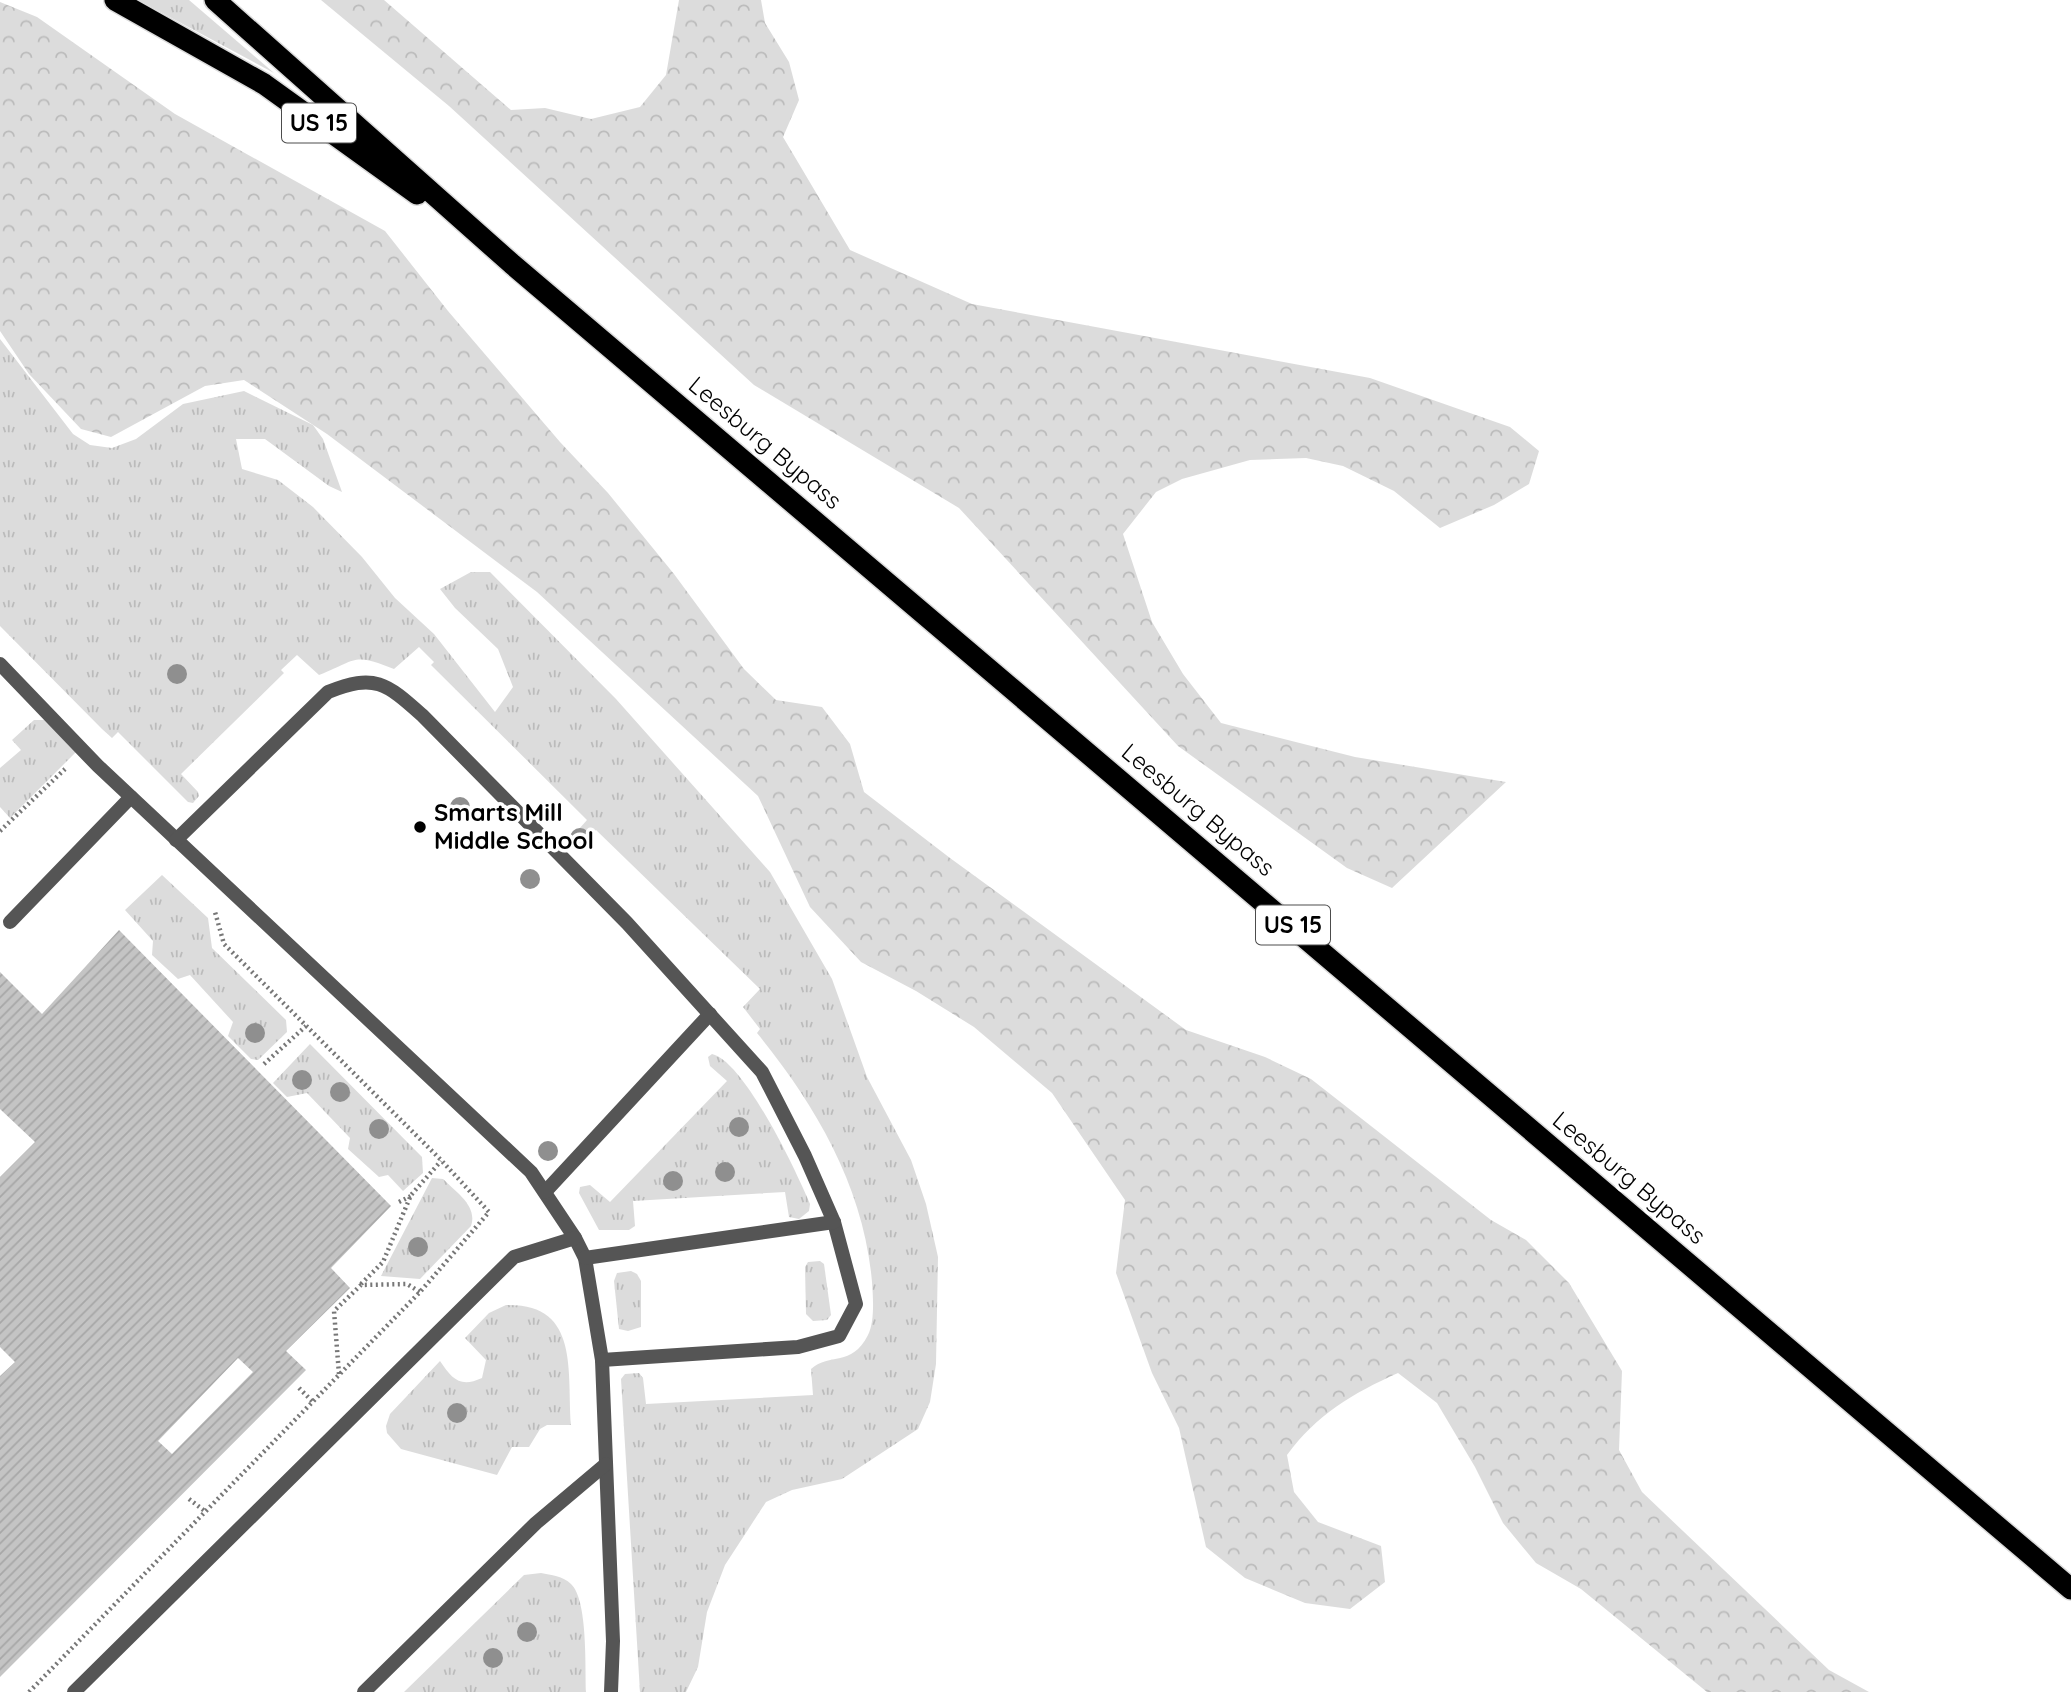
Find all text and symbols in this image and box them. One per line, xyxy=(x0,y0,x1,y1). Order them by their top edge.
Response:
road number: US 15 xyxy=(282,104,356,142)
street label: Leesburg Bypass xyxy=(683,369,848,515)
street label: Leesburg Bypass xyxy=(1116,736,1281,882)
place label: Smarts Mill Middle School xyxy=(434,797,594,855)
marker: Smarts Mill Middle School xyxy=(412,819,428,835)
road number: US 15 xyxy=(1256,906,1330,944)
street label: Leesburg Bypass xyxy=(1547,1104,1712,1250)

